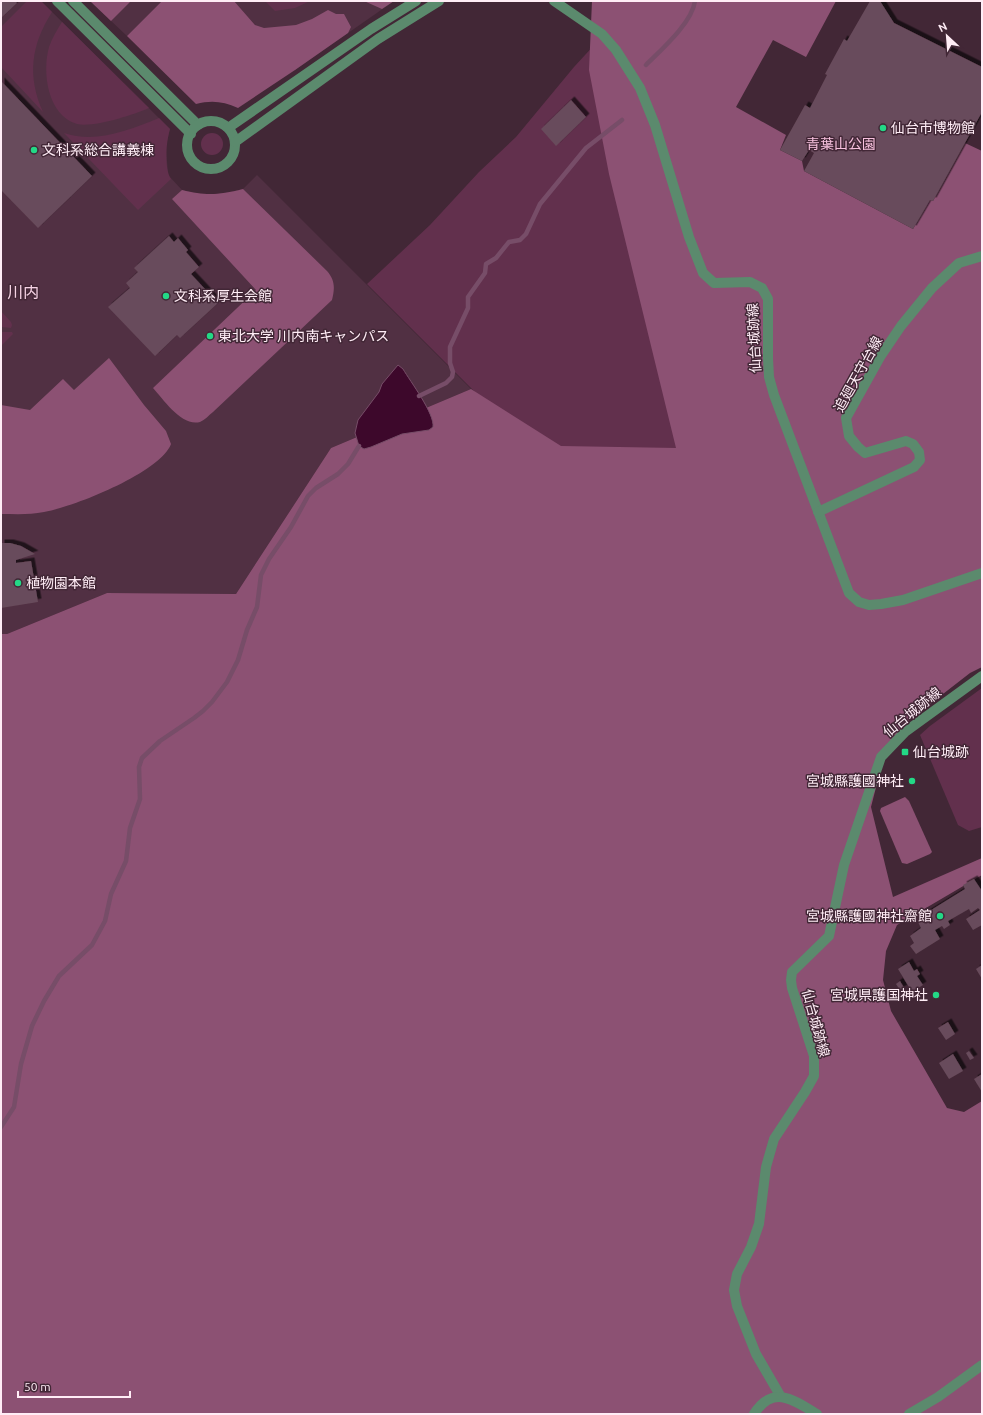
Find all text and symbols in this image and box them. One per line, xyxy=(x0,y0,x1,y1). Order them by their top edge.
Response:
north arrow xyxy=(927,16,967,56)
text: N xyxy=(936,20,949,34)
place label: 仙台市博物館 xyxy=(891,120,975,136)
marker: 仙台市博物館 xyxy=(878,123,888,133)
park label: 青葉山公園 xyxy=(806,136,876,152)
place label: 文科系総合講義棟 xyxy=(42,142,154,158)
marker: 文科系総合講義棟 xyxy=(29,145,39,155)
district label: 川内 xyxy=(7,283,39,301)
place label: 文科系厚生会館 xyxy=(174,288,272,304)
marker: 文科系厚生会館 xyxy=(161,291,171,301)
street label: 仙台城跡線 xyxy=(744,303,764,373)
place label: 東北大学 川内南キャンパス xyxy=(218,328,389,344)
marker: 東北大学 川内南キャンパス xyxy=(205,331,215,341)
street label: 追廻天守台線 xyxy=(831,333,885,415)
place label: 植物園本館 xyxy=(26,575,96,591)
marker: 植物園本館 xyxy=(13,578,23,588)
street label: 仙台城跡線 xyxy=(880,684,944,740)
place label: 仙台城跡 xyxy=(913,744,969,760)
marker: 仙台城跡 xyxy=(900,747,910,757)
place label: 宮城縣護國神社 xyxy=(806,773,904,789)
marker: 宮城縣護國神社 xyxy=(907,776,917,786)
place label: 宮城縣護國神社齋館 xyxy=(806,908,932,924)
marker: 宮城縣護國神社齋館 xyxy=(935,911,945,921)
street label: 仙台城跡線 xyxy=(799,987,833,1059)
place label: 宮城県護国神社 xyxy=(830,987,928,1003)
marker: 宮城県護国神社 xyxy=(931,990,941,1000)
scale bar xyxy=(18,1373,130,1399)
text: 50 m xyxy=(24,1380,51,1393)

